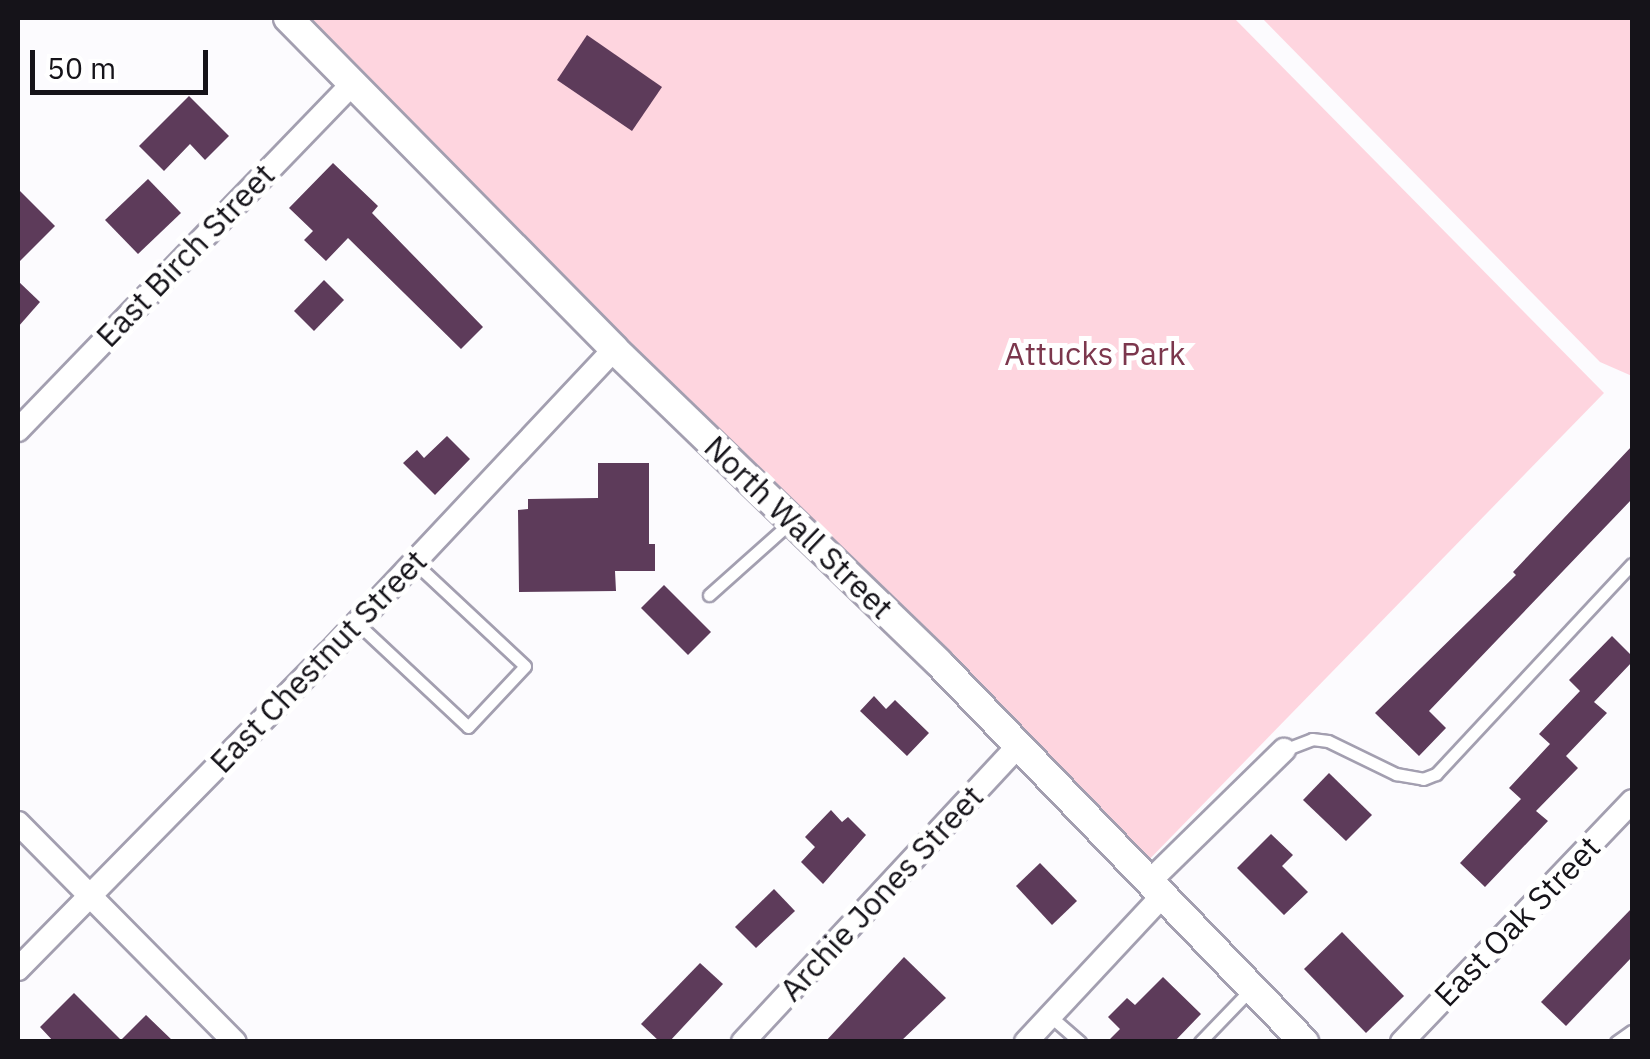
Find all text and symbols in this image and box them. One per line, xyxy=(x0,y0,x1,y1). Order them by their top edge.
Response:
scale bar xyxy=(35,30,212,92)
text: 50 m xyxy=(47,48,116,87)
street label: East Birch Street xyxy=(88,155,282,355)
park label: Attucks Park xyxy=(1004,334,1186,372)
street label: North Wall Street xyxy=(697,427,901,627)
street label: East Chestnut Street xyxy=(202,542,434,780)
street label: Archie Jones Street xyxy=(771,777,991,1009)
street label: East Oak Street xyxy=(1426,828,1608,1014)

